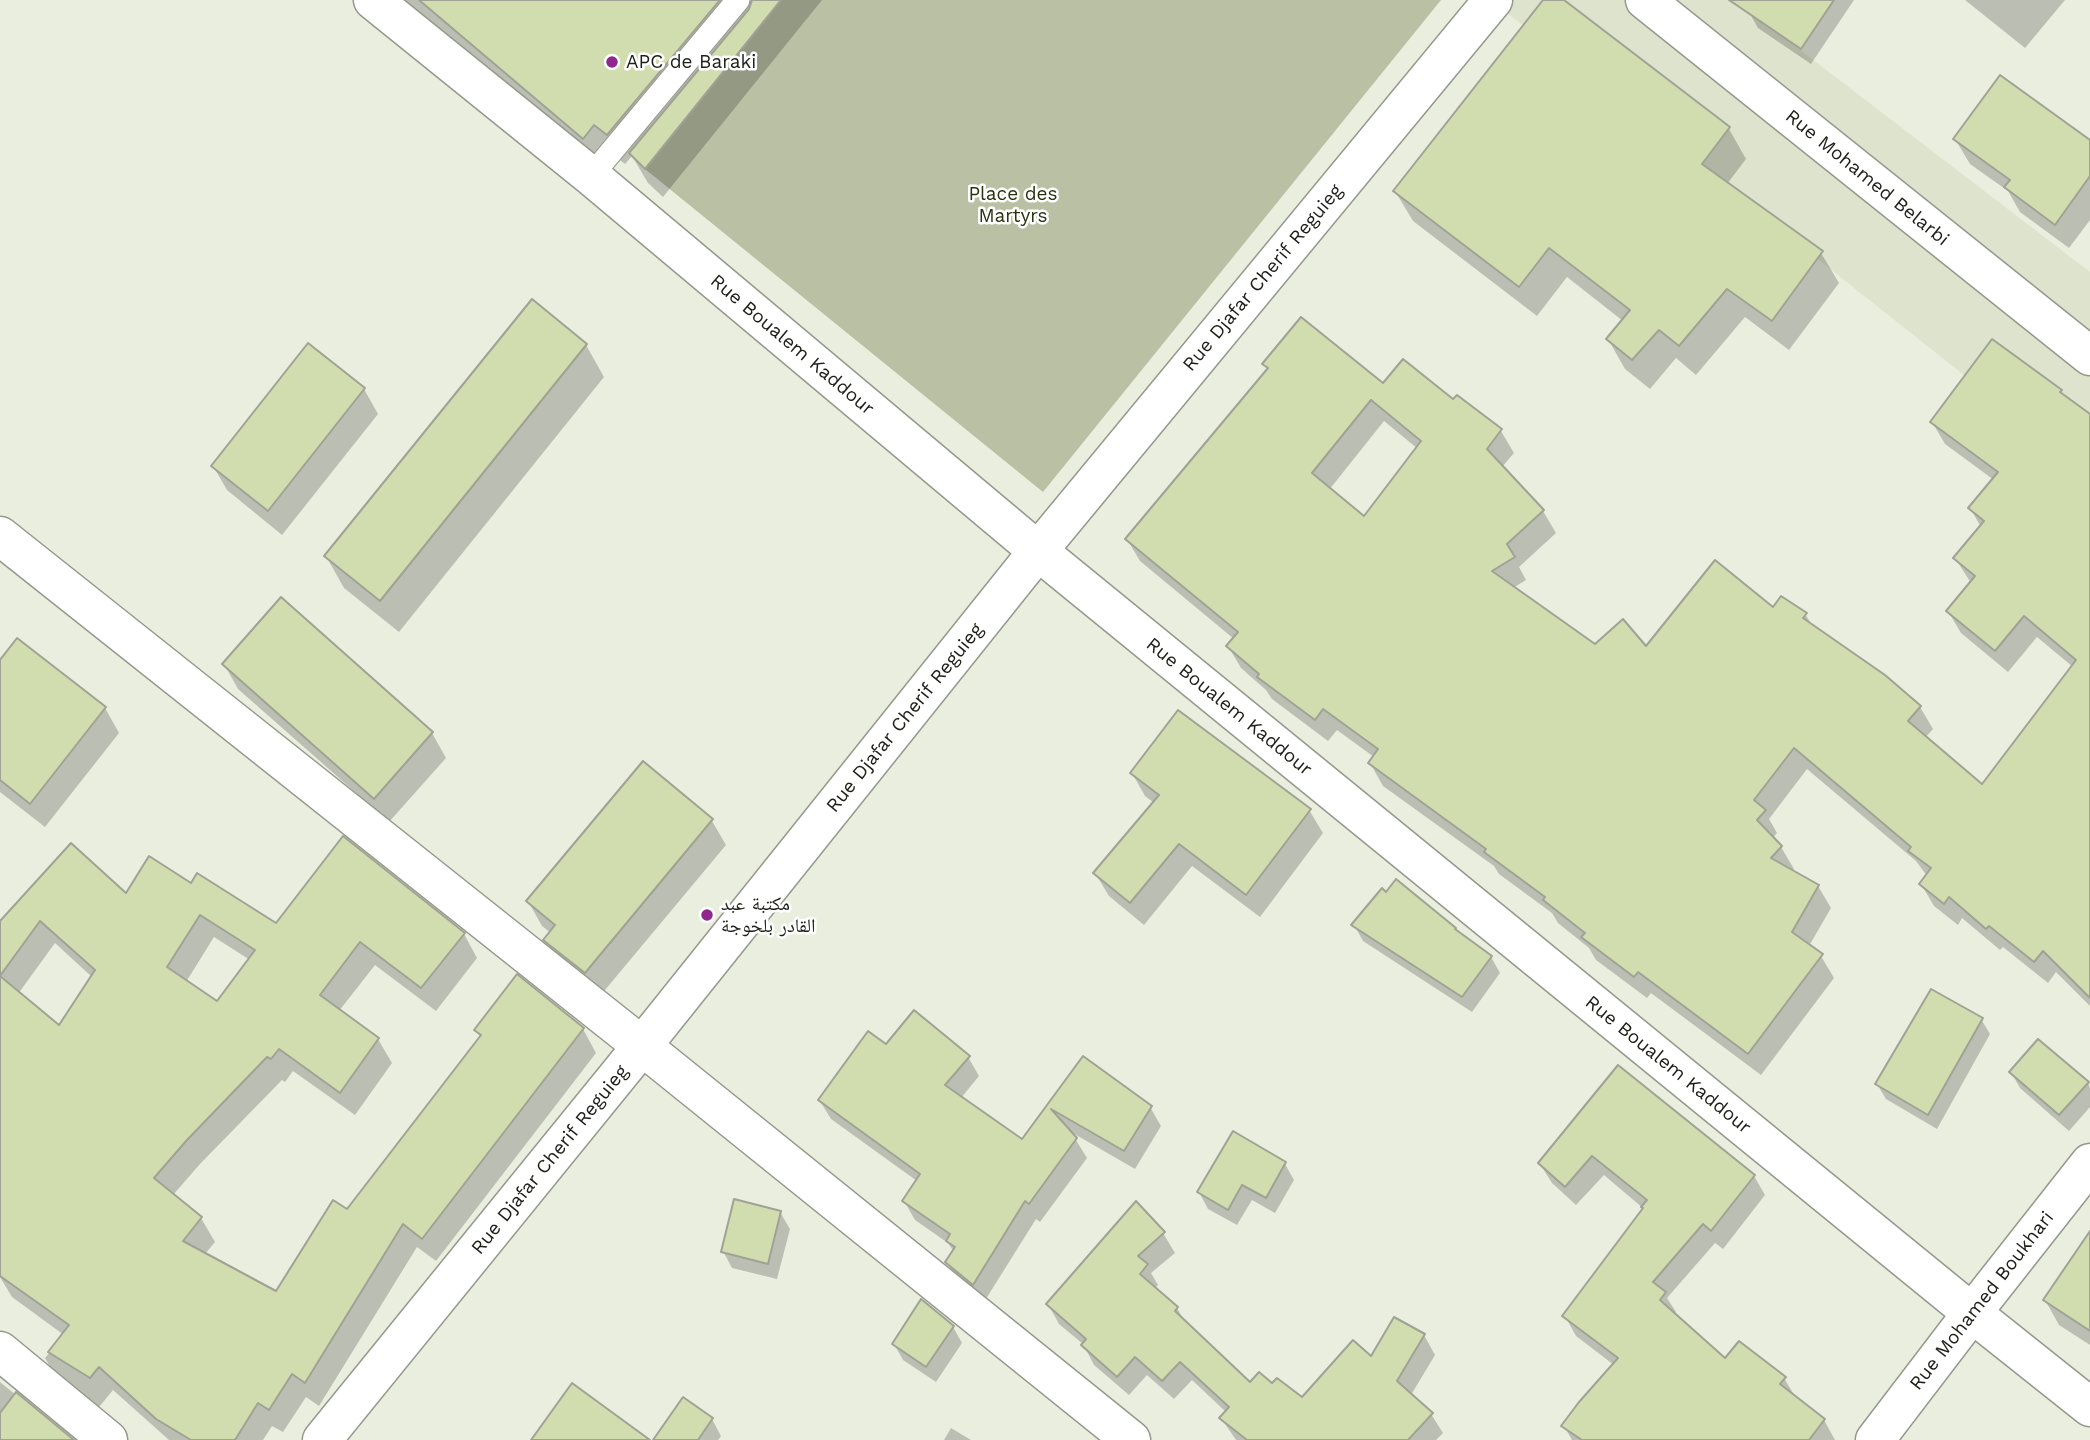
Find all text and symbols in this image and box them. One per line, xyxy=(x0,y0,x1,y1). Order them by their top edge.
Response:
place label: APC de Baraki xyxy=(626,51,756,73)
marker: APC de Baraki xyxy=(604,54,620,70)
street label: Rue Mohamed Belarbi xyxy=(1781,105,1953,251)
street label: Rue Djafar Cherif Reguieg xyxy=(1178,180,1348,376)
park label: Place des Martyrs xyxy=(968,183,1058,227)
street label: Rue Boualem Kaddour xyxy=(705,270,879,420)
street label: Rue Djafar Cherif Reguieg xyxy=(822,619,988,817)
street label: Rue Boualem Kaddour xyxy=(1141,633,1317,781)
place label: مكتبة عبد القادر بلخوجة xyxy=(721,893,815,937)
marker: مكتبة عبد القادر بلخوجة xyxy=(699,907,715,923)
street label: Rue Boualem Kaddour xyxy=(1580,991,1756,1139)
street label: Rue Djafar Cherif Reguieg xyxy=(467,1061,633,1259)
street label: Rue Mohamed Boukhari xyxy=(1905,1207,2059,1395)

